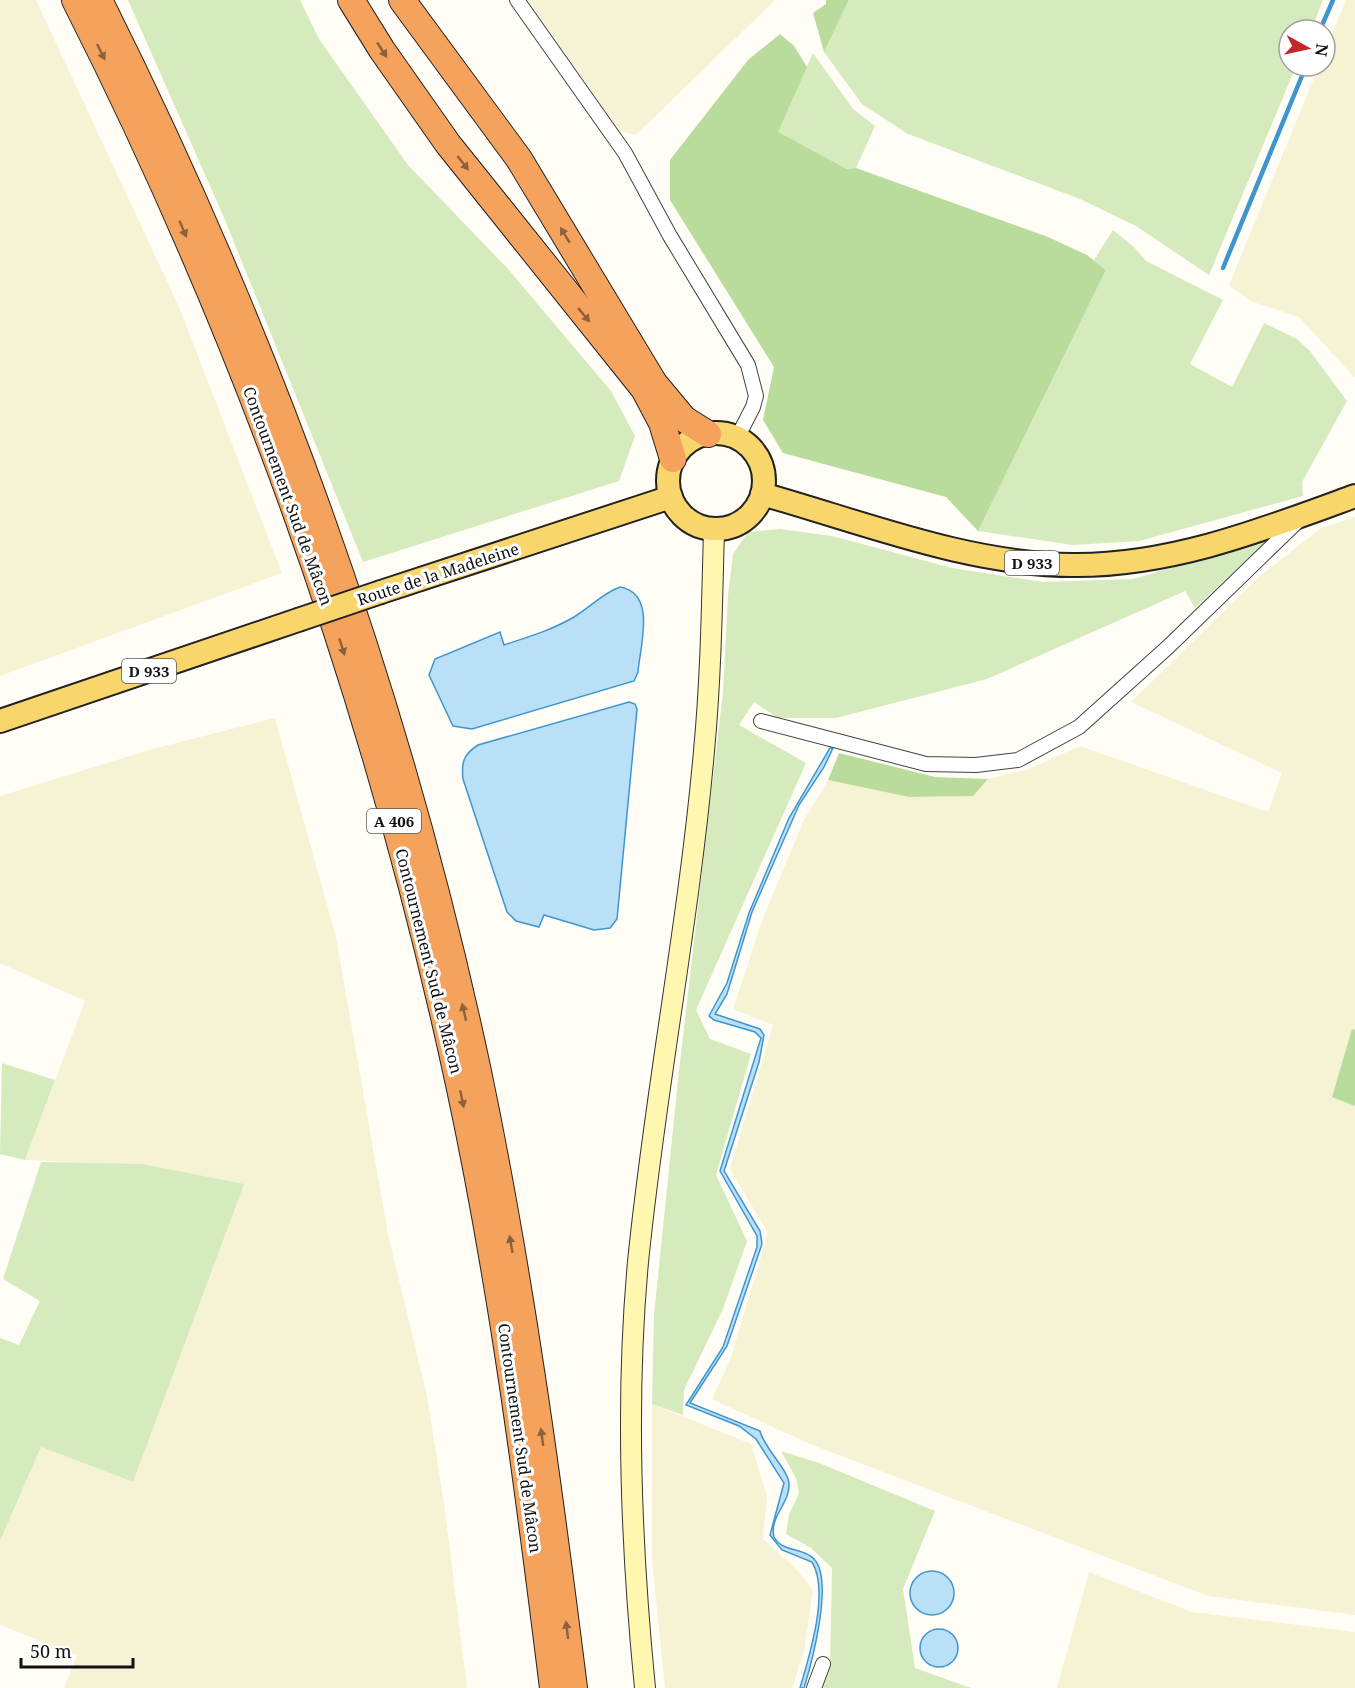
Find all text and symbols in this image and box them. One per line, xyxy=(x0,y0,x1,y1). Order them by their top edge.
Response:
north arrow xyxy=(1277,18,1337,78)
one-way arrow xyxy=(376,42,387,58)
text: N xyxy=(1310,42,1334,58)
one-way arrow xyxy=(97,44,106,61)
one-way arrow xyxy=(457,154,469,170)
one-way arrow xyxy=(178,221,188,239)
one-way arrow xyxy=(559,227,570,243)
one-way arrow xyxy=(577,308,590,323)
street label: Contournement Sud de Mâcon xyxy=(238,383,338,609)
street label: Route de la Madeleine xyxy=(354,537,522,611)
road number: D 933 xyxy=(1005,551,1059,575)
one-way arrow xyxy=(338,638,347,656)
road number: D 933 xyxy=(122,659,176,683)
road number: A 406 xyxy=(367,809,421,833)
street label: Contournement Sud de Mâcon xyxy=(390,846,468,1076)
one-way arrow xyxy=(459,1002,468,1021)
one-way arrow xyxy=(458,1090,467,1109)
one-way arrow xyxy=(506,1234,515,1253)
street label: Contournement Sud de Mâcon xyxy=(493,1322,547,1554)
one-way arrow xyxy=(537,1427,546,1446)
one-way arrow xyxy=(562,1620,572,1639)
scale bar xyxy=(21,1631,134,1669)
text: 50 m xyxy=(30,1639,72,1663)

